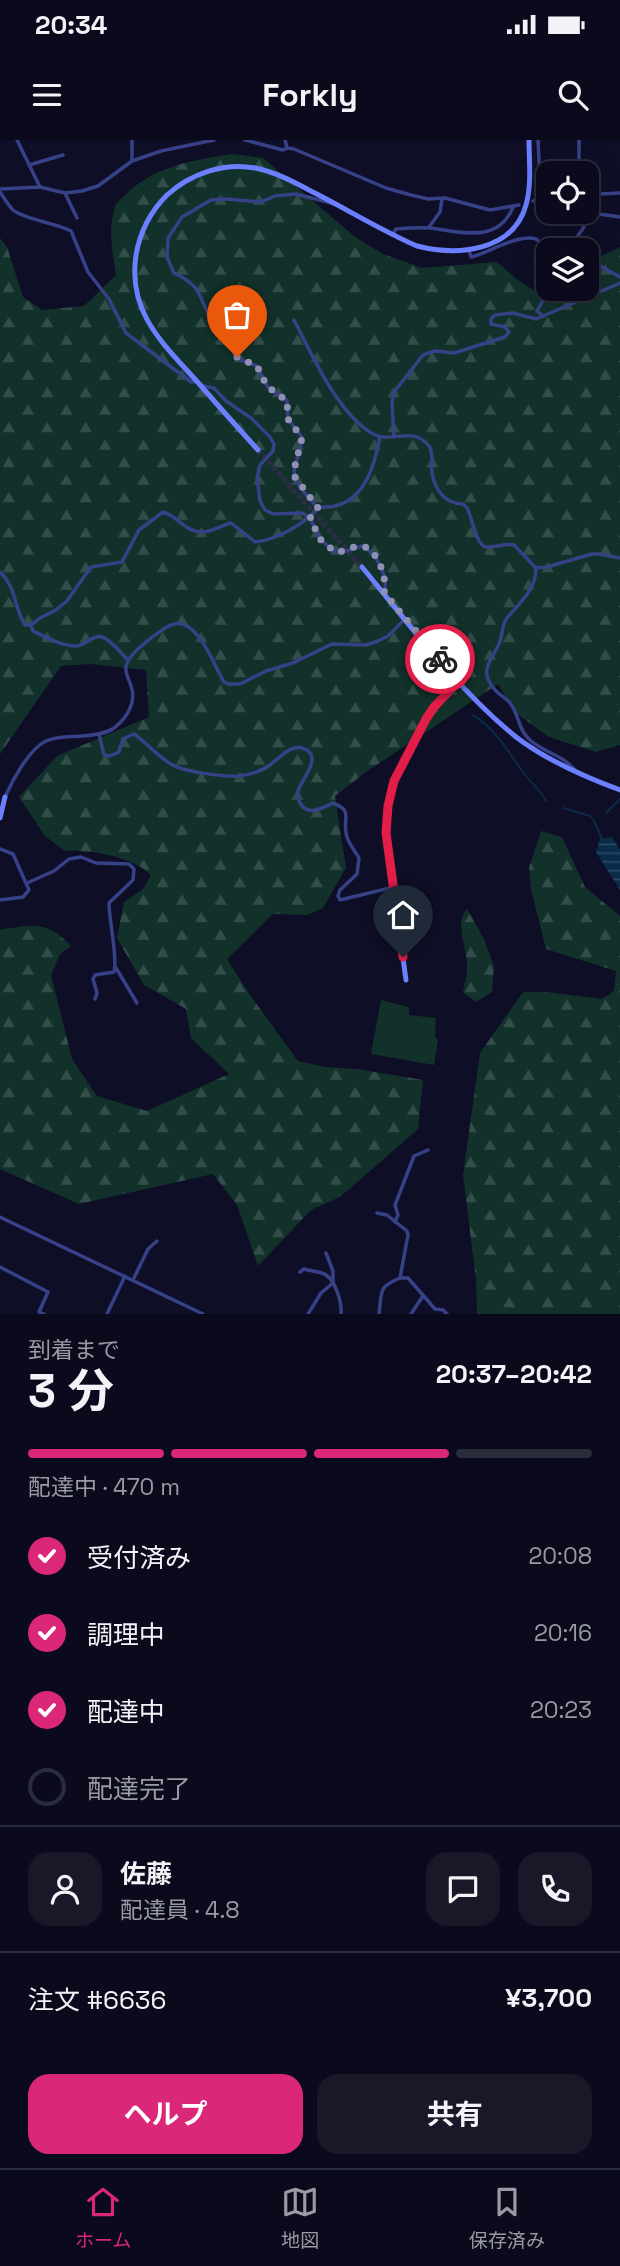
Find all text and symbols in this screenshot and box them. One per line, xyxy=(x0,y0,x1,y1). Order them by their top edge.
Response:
text: 20:34 xyxy=(35,8,107,42)
text: Forkly xyxy=(262,75,358,115)
icon: menu xyxy=(28,76,66,114)
icon: search xyxy=(554,76,592,114)
map controls xyxy=(536,161,599,301)
button: locate xyxy=(536,161,599,224)
button: layers xyxy=(536,238,599,301)
pin xyxy=(207,285,267,357)
icon: bag xyxy=(218,296,256,334)
courier xyxy=(405,624,475,694)
icon: bike xyxy=(421,640,459,678)
pin xyxy=(373,885,433,957)
icon: home xyxy=(384,896,422,934)
text: 到着まで xyxy=(28,1335,120,1365)
text: 20:37–20:42 xyxy=(436,1357,592,1391)
text: 3 分 xyxy=(28,1362,114,1420)
text: 配達中 · 470 m xyxy=(28,1472,180,1502)
icon: check xyxy=(28,1537,66,1575)
text: 受付済み xyxy=(87,1541,191,1575)
text: 20:08 xyxy=(528,1541,592,1571)
icon: check xyxy=(28,1614,66,1652)
text: 調理中 xyxy=(87,1618,165,1652)
text: 20:16 xyxy=(534,1618,592,1648)
icon: check xyxy=(28,1691,66,1729)
text: 配達中 xyxy=(87,1695,165,1729)
text: 20:23 xyxy=(530,1695,592,1725)
text: 配達完了 xyxy=(87,1772,191,1806)
button: person xyxy=(28,1852,102,1926)
button: chat xyxy=(426,1852,500,1926)
button: phone xyxy=(518,1852,592,1926)
text: 佐藤 xyxy=(120,1857,172,1891)
text: 配達員 · 4.8 xyxy=(120,1895,240,1925)
text: ¥3,700 xyxy=(505,1981,592,2015)
text: 注文 #6636 xyxy=(28,1983,166,2017)
button: ヘルプ xyxy=(28,2074,303,2154)
button: 共有 xyxy=(317,2074,592,2154)
tab: ホーム xyxy=(75,2183,131,2253)
tab: 地図 xyxy=(281,2183,319,2253)
tab: 保存済み xyxy=(469,2183,545,2253)

